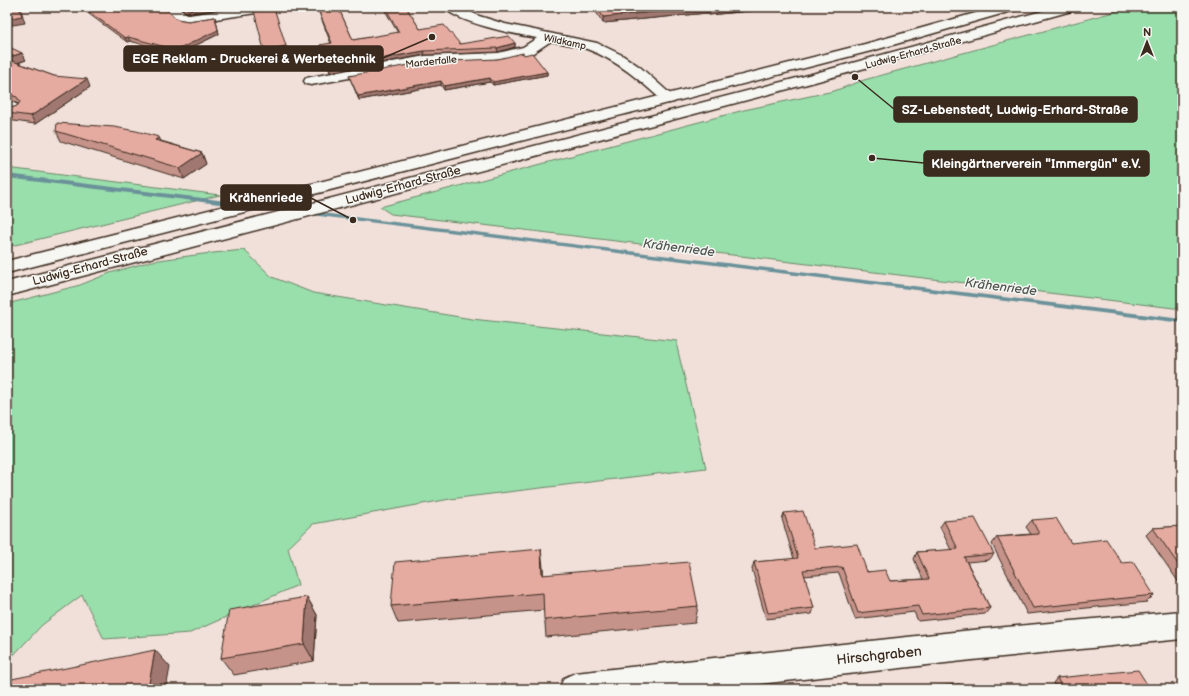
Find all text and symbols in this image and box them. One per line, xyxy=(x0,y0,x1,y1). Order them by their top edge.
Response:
north arrow xyxy=(1127,22,1167,62)
text: N xyxy=(1143,26,1151,39)
street label: Wildkamp xyxy=(542,32,587,52)
street label: Ludwig-Erhard-Straße xyxy=(864,34,963,72)
callout: EGE Reklam - Druckerei & Werbetechnik xyxy=(124,46,383,71)
text: EGE Reklam - Druckerei & Werbetechnik xyxy=(132,51,376,67)
street label: Marderfalle xyxy=(405,53,457,71)
callout: SZ-Lebenstedt, Ludwig-Erhard-Straße xyxy=(894,97,1137,122)
text: SZ-Lebenstedt, Ludwig-Erhard-Straße xyxy=(902,102,1129,118)
callout: Kleingärtnerverein "Immergün" e.V. xyxy=(924,151,1149,176)
text: Kleingärtnerverein "Immergün" e.V. xyxy=(931,156,1141,172)
street label: Ludwig-Erhard-Straße xyxy=(344,163,462,208)
callout: Krähenriede xyxy=(221,185,311,210)
text: Krähenriede xyxy=(229,190,303,206)
water label: Krähenriede xyxy=(642,236,716,260)
street label: Ludwig-Erhard-Straße xyxy=(31,244,149,289)
water label: Krähenriede xyxy=(964,275,1038,299)
street label: Hirschgraben xyxy=(836,643,923,668)

